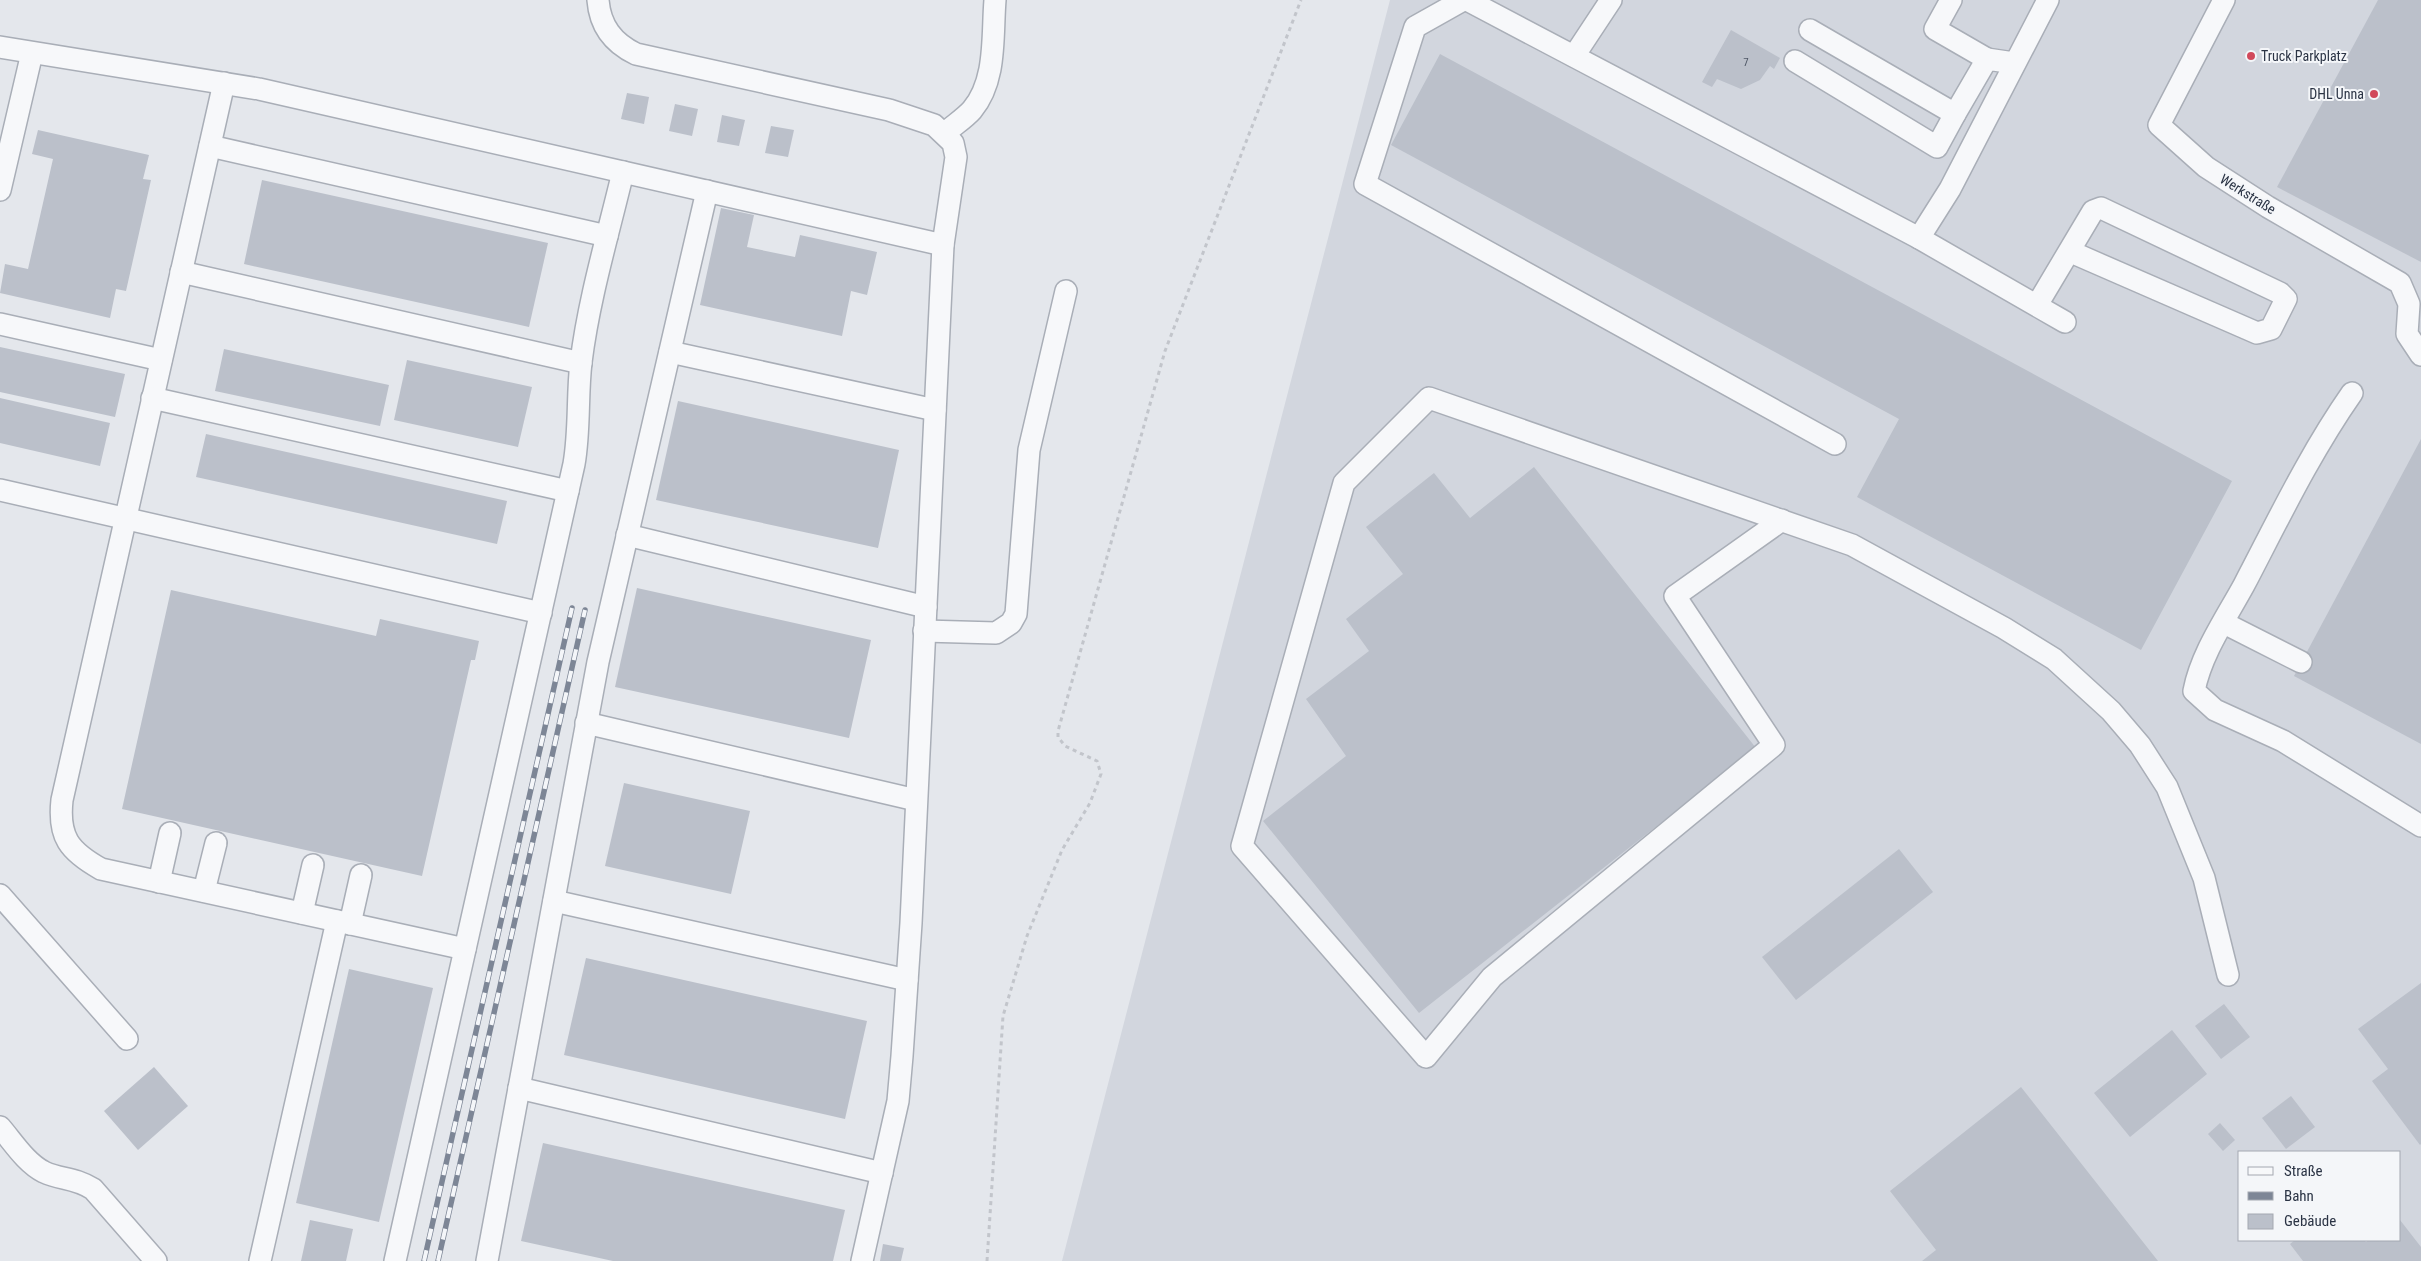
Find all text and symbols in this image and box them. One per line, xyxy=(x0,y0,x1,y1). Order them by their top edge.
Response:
place label: Truck Parkplatz xyxy=(2261,48,2347,64)
marker: Truck Parkplatz xyxy=(2245,50,2257,62)
house number: 7 xyxy=(1743,56,1749,69)
place label: DHL Unna xyxy=(2309,86,2364,102)
marker: DHL Unna xyxy=(2368,88,2380,100)
street label: Werkstraße xyxy=(2217,171,2279,218)
legend xyxy=(2238,1151,2401,1241)
text: Straße xyxy=(2284,1162,2323,1180)
text: Bahn xyxy=(2284,1187,2314,1205)
text: Gebäude xyxy=(2284,1212,2336,1230)

